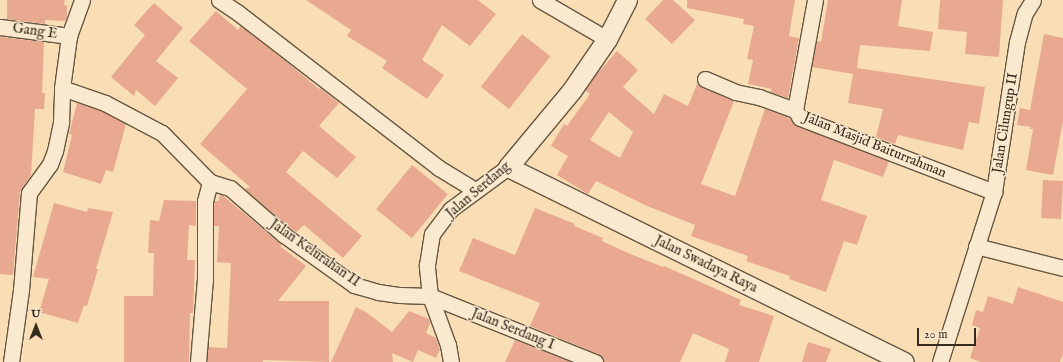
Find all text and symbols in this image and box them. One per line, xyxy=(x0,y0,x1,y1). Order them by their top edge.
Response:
street label: Gang E xyxy=(12,20,58,42)
street label: Jalan Cilungup II xyxy=(989,72,1021,174)
street label: Jalan Masjid Baiturrahman xyxy=(801,109,949,181)
street label: Jalan Serdang xyxy=(442,158,514,222)
street label: Jalan Kelurahan II xyxy=(267,216,363,290)
street label: Jalan Swadaya Raya xyxy=(652,232,760,296)
street label: Jalan Serdang I xyxy=(469,305,557,353)
north arrow xyxy=(16,306,56,346)
text: U xyxy=(31,307,41,321)
scale bar xyxy=(919,320,978,346)
text: 20 m xyxy=(924,327,947,342)

